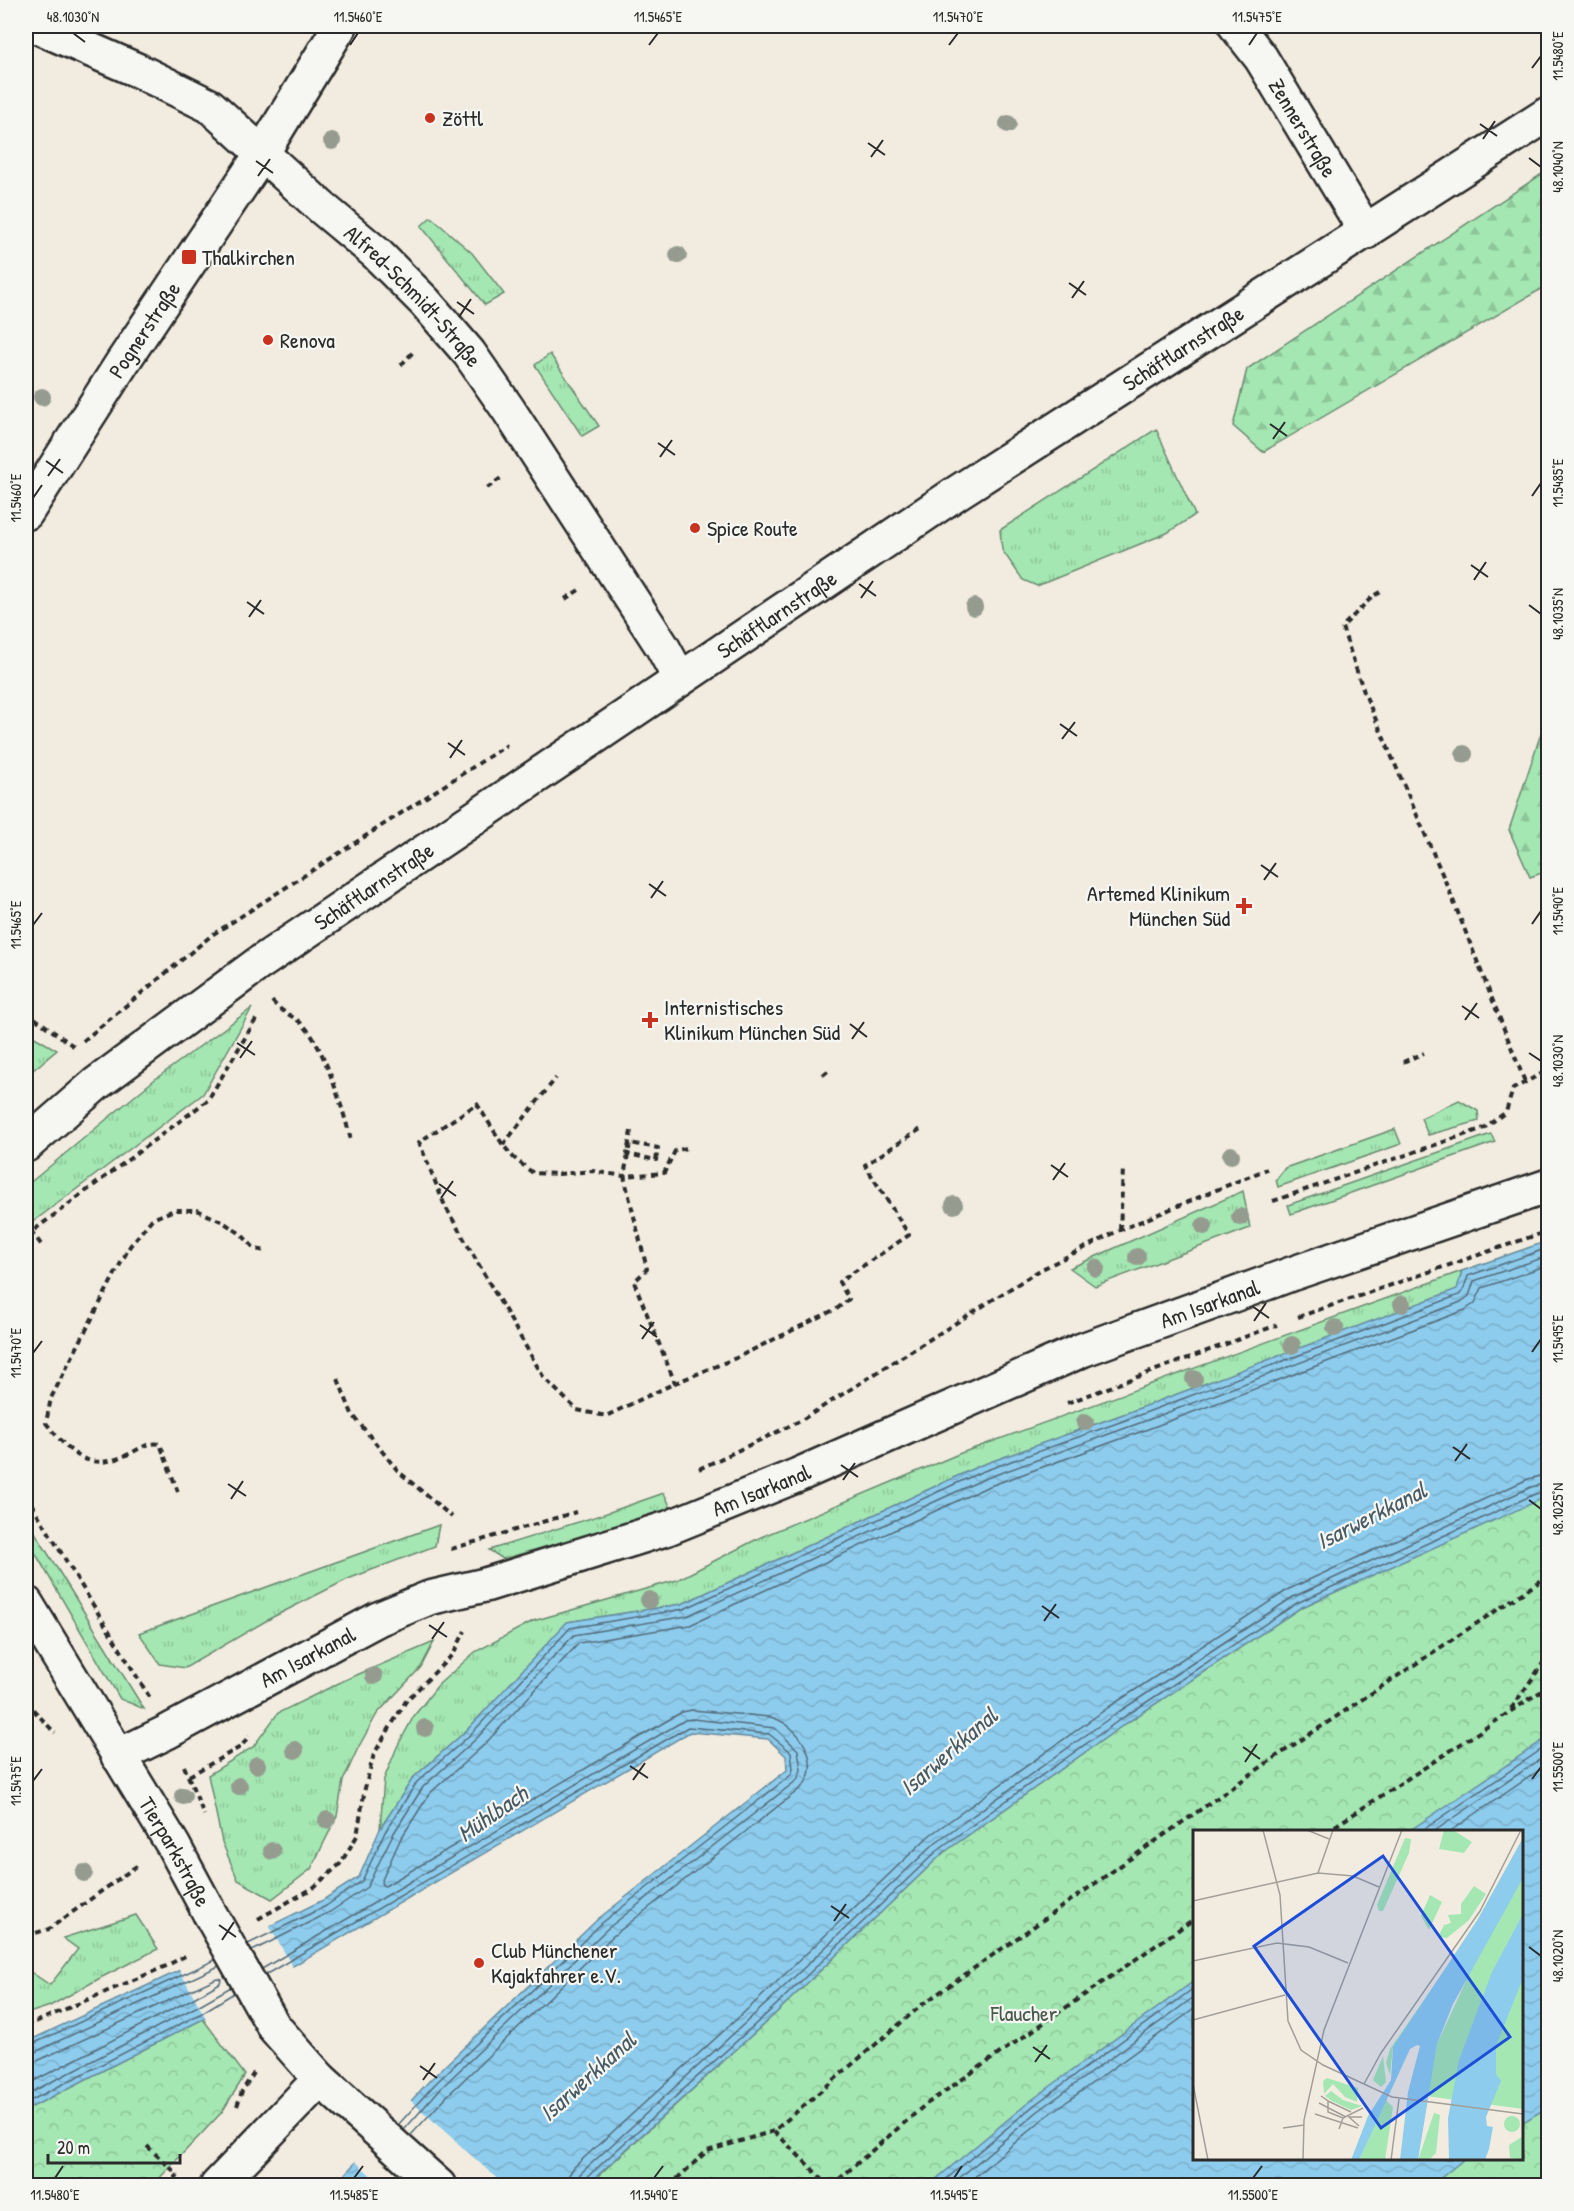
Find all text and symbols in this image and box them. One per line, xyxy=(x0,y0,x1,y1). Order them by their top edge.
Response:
text: 48.1030°N xyxy=(47,6,99,27)
text: 11.5460°E xyxy=(334,6,383,27)
text: 11.5465°E xyxy=(634,6,683,27)
text: 11.5470°E xyxy=(933,6,984,27)
text: 11.5475°E xyxy=(1232,6,1282,27)
text: 11.5480°E xyxy=(1547,31,1568,81)
street label: Zennerstraße xyxy=(1262,73,1345,183)
place label: Zöttl xyxy=(442,103,483,133)
marker: Zöttl xyxy=(423,111,437,125)
text: 48.1040°N xyxy=(1547,141,1568,193)
street label: Alfred-Schmidt-Straße xyxy=(338,218,489,373)
place label: Thalkirchen xyxy=(202,242,295,272)
marker: Thalkirchen xyxy=(180,248,198,266)
street label: Pognerstraße xyxy=(101,276,187,384)
street label: Schäftlarnstraße xyxy=(1117,298,1250,398)
place label: Renova xyxy=(280,325,335,355)
marker: Renova xyxy=(261,333,275,347)
text: 11.5485°E xyxy=(1547,458,1568,508)
text: 11.5460°E xyxy=(5,473,26,522)
place label: Spice Route xyxy=(707,513,798,543)
marker: Spice Route xyxy=(688,521,702,535)
street label: Schäftlarnstraße xyxy=(711,563,843,665)
text: 48.1035°N xyxy=(1547,588,1568,640)
street label: Schäftlarnstraße xyxy=(308,835,440,937)
place label: Artemed Klinikum München Süd xyxy=(1087,878,1230,933)
text: 11.5490°E xyxy=(1547,886,1568,935)
marker: Artemed Klinikum München Süd xyxy=(1235,897,1253,915)
text: 11.5465°E xyxy=(5,900,26,949)
place label: Internistisches Klinikum München Süd xyxy=(664,992,840,1047)
marker: Internistisches Klinikum München Süd xyxy=(641,1011,659,1029)
text: 48.1030°N xyxy=(1547,1035,1568,1087)
street label: Am Isarkanal xyxy=(1156,1272,1264,1335)
text: 11.5495°E xyxy=(1547,1315,1568,1363)
text: 11.5470°E xyxy=(5,1327,26,1378)
street label: Am Isarkanal xyxy=(708,1456,815,1523)
water label: Isarwerkkanal xyxy=(1311,1473,1433,1556)
text: 48.1025°N xyxy=(1547,1483,1568,1535)
street label: Am Isarkanal xyxy=(255,1619,360,1694)
water label: Isarwerkkanal xyxy=(892,1699,1005,1802)
text: 11.5500°E xyxy=(1547,1741,1568,1792)
text: 11.5475°E xyxy=(5,1756,26,1806)
water label: Mühlbach xyxy=(450,1776,535,1849)
street label: Tierparkstraße xyxy=(132,1791,218,1912)
inset map xyxy=(1193,1830,1523,2160)
text: 48.1020°N xyxy=(1547,1930,1568,1982)
place label: Club Münchener Kajakfahrer e.V. xyxy=(491,1935,621,1990)
marker: Club Münchener Kajakfahrer e.V. xyxy=(472,1956,486,1970)
park label: Flaucher xyxy=(990,1998,1058,2028)
water label: Isarwerkkanal xyxy=(532,2023,643,2128)
scale bar xyxy=(48,2127,180,2165)
text: 20 m xyxy=(57,2135,90,2160)
text: 11.5480°E xyxy=(30,2184,80,2205)
text: 11.5485°E xyxy=(329,2184,379,2205)
text: 11.5490°E xyxy=(630,2184,679,2205)
text: 11.5495°E xyxy=(930,2184,978,2205)
text: 11.5500°E xyxy=(1228,2184,1279,2205)

